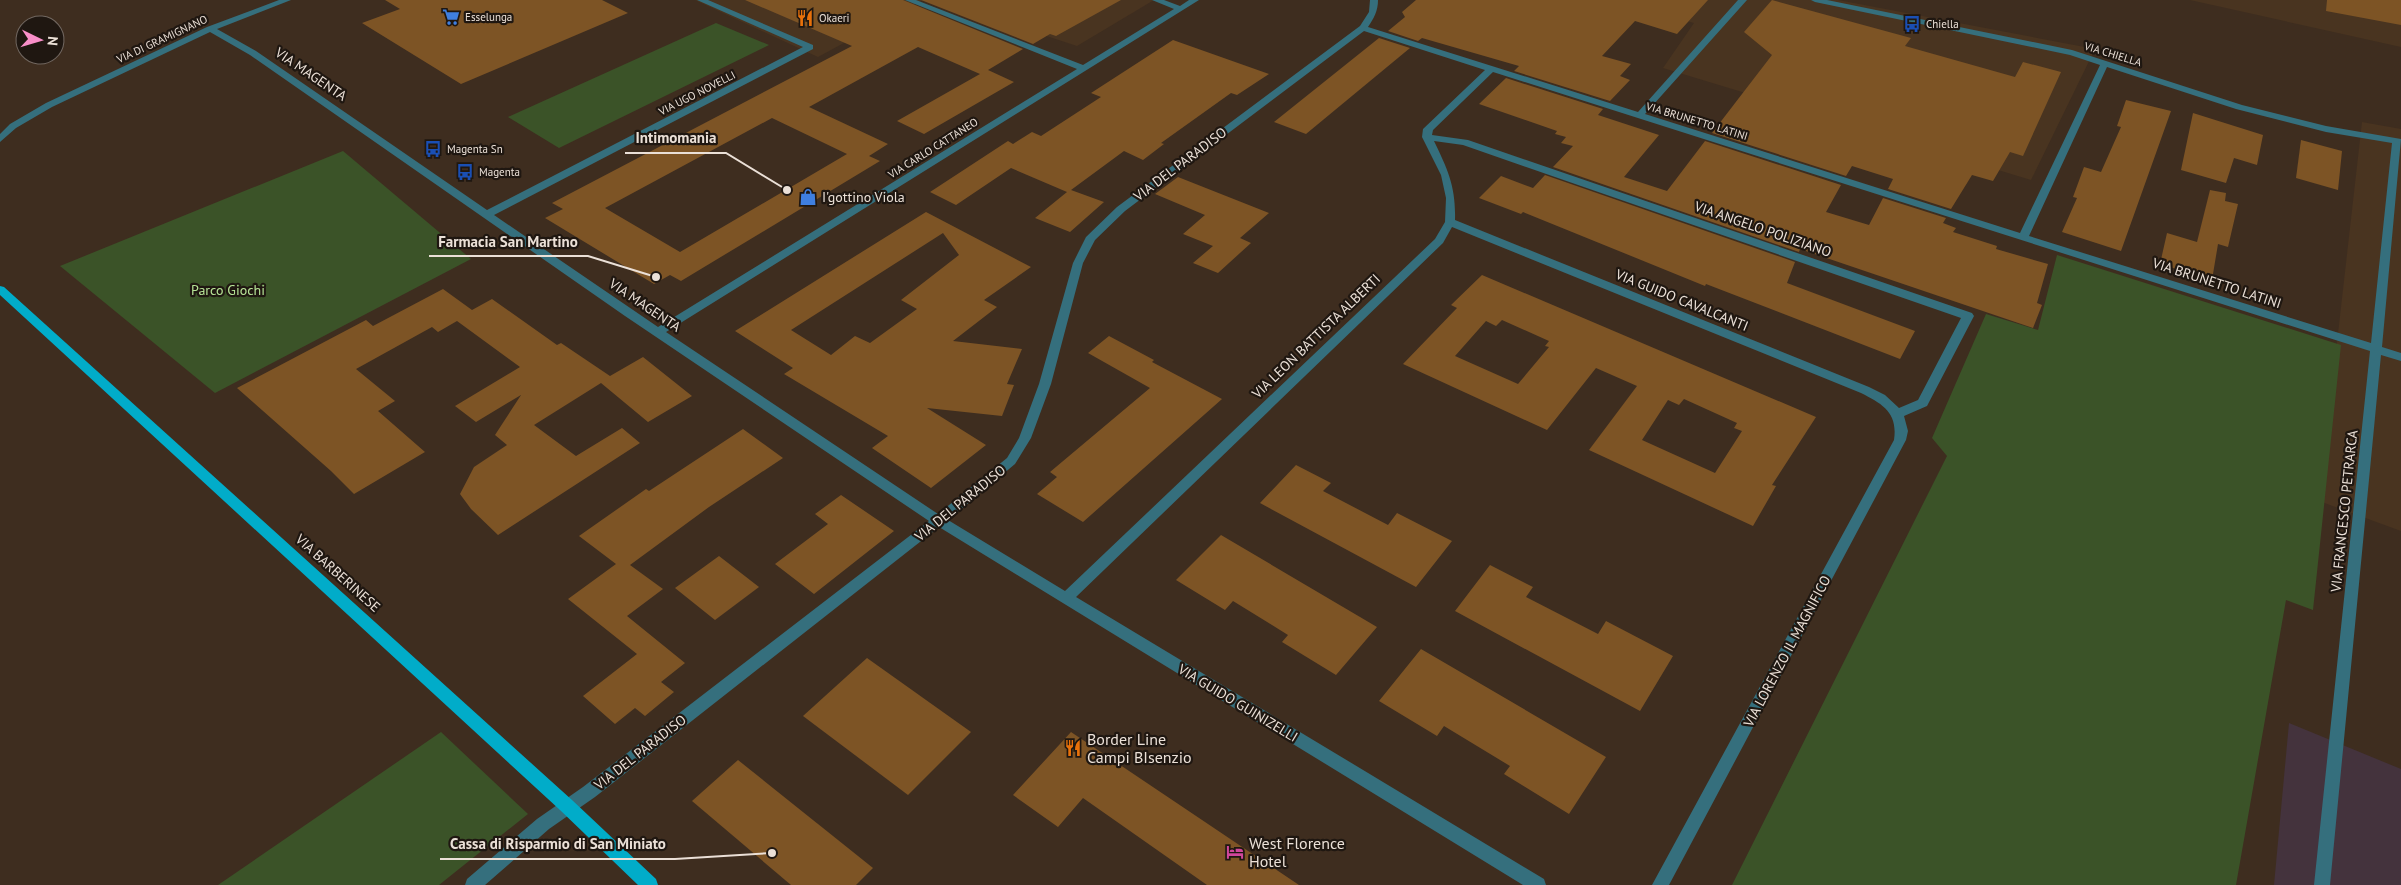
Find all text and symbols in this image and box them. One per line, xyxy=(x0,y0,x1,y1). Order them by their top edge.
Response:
supermarket icon: Esselunga xyxy=(441,7,461,27)
restaurant icon: Okaeri xyxy=(795,8,815,28)
place label: Esselunga xyxy=(465,10,512,24)
place label: Okaeri xyxy=(819,11,850,25)
street label: VIA DI GRAMIGNANO xyxy=(113,12,210,67)
bus stop icon: Chiella xyxy=(1902,14,1922,34)
north arrow xyxy=(15,15,65,65)
place label: Chiella xyxy=(1926,17,1959,31)
text: N xyxy=(44,36,62,47)
street label: VIA CHIELLA xyxy=(2082,38,2144,69)
street label: VIA MAGENTA xyxy=(271,43,351,105)
street label: VIA UGO NOVELLI xyxy=(655,68,738,119)
street label: VIA BRUNETTO LATINI xyxy=(1644,99,1750,143)
street label: VIA CARLO CATTANEO xyxy=(885,115,981,182)
callout: Intimomania xyxy=(625,123,726,153)
street label: VIA DEL PARADISO xyxy=(1129,123,1230,205)
text: Intimomania xyxy=(635,128,717,147)
bus stop icon: Magenta Sn xyxy=(423,139,443,159)
place label: Magenta Sn xyxy=(447,142,503,156)
bus stop icon: Magenta xyxy=(455,162,475,182)
place label: Magenta xyxy=(479,165,520,179)
shop icon: I'gottino Viola xyxy=(798,187,818,207)
place label: I'gottino Viola xyxy=(822,188,905,206)
street label: VIA ANGELO POLIZIANO xyxy=(1691,197,1834,261)
callout: Farmacia San Martino xyxy=(429,226,588,256)
text: Farmacia San Martino xyxy=(438,232,578,251)
street label: VIA BRUNETTO LATINI xyxy=(2149,253,2284,312)
street label: VIA GUIDO CAVALCANTI xyxy=(1612,265,1751,335)
street label: VIA LEON BATTISTA ALBERTI xyxy=(1247,270,1384,403)
street label: VIA MAGENTA xyxy=(605,274,685,336)
park label: Parco Giochi xyxy=(191,281,265,299)
street label: VIA FRANCESCO PETRARCA xyxy=(2326,428,2362,594)
street label: VIA DEL PARADISO xyxy=(910,461,1009,546)
street label: VIA BARBERINESE xyxy=(291,529,384,616)
street label: VIA LORENZO IL MAGNIFICO xyxy=(1739,572,1835,731)
street label: VIA GUIDO GUINIZELLI xyxy=(1174,660,1301,746)
street label: VIA DEL PARADISO xyxy=(590,710,690,794)
place label: Border Line Campi BIsenzio xyxy=(1087,729,1192,767)
restaurant icon: Border Line Campi BIsenzio xyxy=(1063,738,1083,758)
callout: Cassa di Risparmio di San Miniato xyxy=(440,829,675,859)
place label: West Florence Hotel xyxy=(1249,833,1345,871)
text: Cassa di Risparmio di San Miniato xyxy=(450,834,666,853)
hotel icon: West Florence Hotel xyxy=(1225,842,1245,862)

